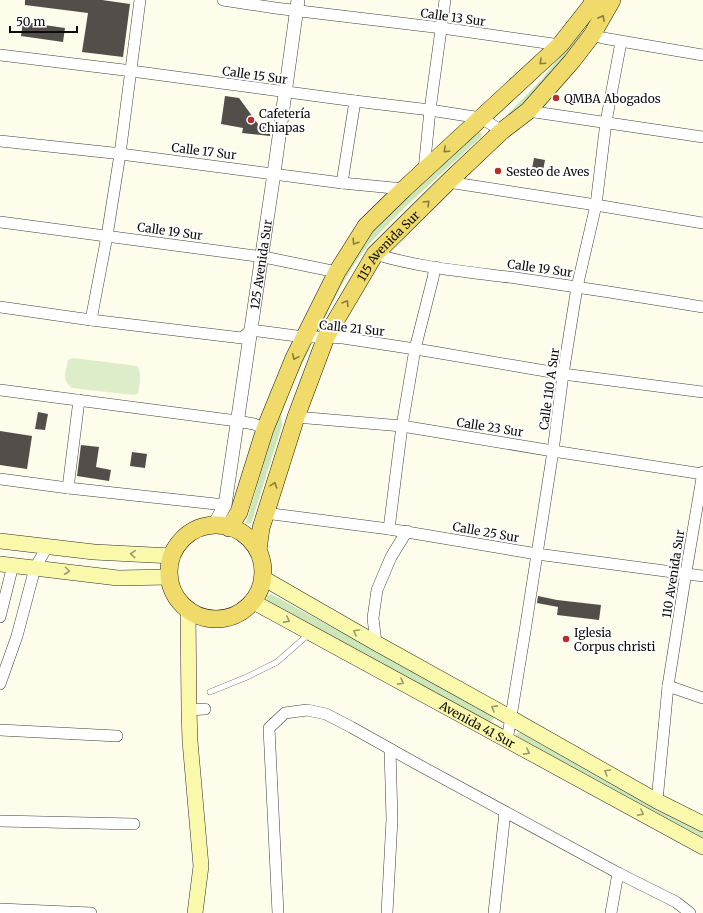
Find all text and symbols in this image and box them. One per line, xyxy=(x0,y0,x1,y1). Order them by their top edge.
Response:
street label: Calle 13 Sur xyxy=(419,5,487,29)
scale bar xyxy=(10,8,77,34)
text: 50 m xyxy=(16,14,45,29)
one-way arrow xyxy=(597,14,605,22)
one-way arrow xyxy=(539,57,547,65)
street label: Calle 15 Sur xyxy=(221,63,289,87)
place label: QMBA Abogados xyxy=(564,91,661,106)
marker: QMBA Abogados xyxy=(551,93,561,103)
place label: Cafetería Chiapas xyxy=(259,106,311,135)
marker: Cafetería Chiapas xyxy=(246,115,256,125)
street label: Calle 17 Sur xyxy=(171,140,238,162)
one-way arrow xyxy=(443,145,451,153)
place label: Sesteo de Aves xyxy=(506,164,590,179)
marker: Sesteo de Aves xyxy=(493,166,503,176)
one-way arrow xyxy=(422,200,430,208)
street label: 115 Avenida Sur xyxy=(353,207,423,284)
street label: 125 Avenida Sur xyxy=(246,218,275,310)
street label: Calle 19 Sur xyxy=(136,219,204,243)
one-way arrow xyxy=(353,238,360,245)
street label: Calle 19 Sur xyxy=(506,256,574,280)
one-way arrow xyxy=(341,300,348,307)
street label: Calle 21 Sur xyxy=(318,317,386,339)
street label: Calle 110 A Sur xyxy=(536,346,562,431)
one-way arrow xyxy=(291,353,299,360)
street label: Calle 23 Sur xyxy=(456,414,525,440)
one-way arrow xyxy=(269,481,278,488)
street label: Calle 25 Sur xyxy=(452,519,521,545)
street label: 110 Avenida Sur xyxy=(659,528,687,619)
one-way arrow xyxy=(130,550,136,559)
one-way arrow xyxy=(64,567,70,576)
one-way arrow xyxy=(282,615,290,623)
place label: Iglesia Corpus christi xyxy=(574,625,655,654)
one-way arrow xyxy=(353,629,360,636)
marker: Iglesia Corpus christi xyxy=(561,634,571,644)
one-way arrow xyxy=(396,678,404,685)
street label: Avenida 41 Sur xyxy=(436,697,519,751)
one-way arrow xyxy=(491,706,498,713)
one-way arrow xyxy=(523,747,530,754)
one-way arrow xyxy=(604,770,611,777)
one-way arrow xyxy=(637,809,644,816)

